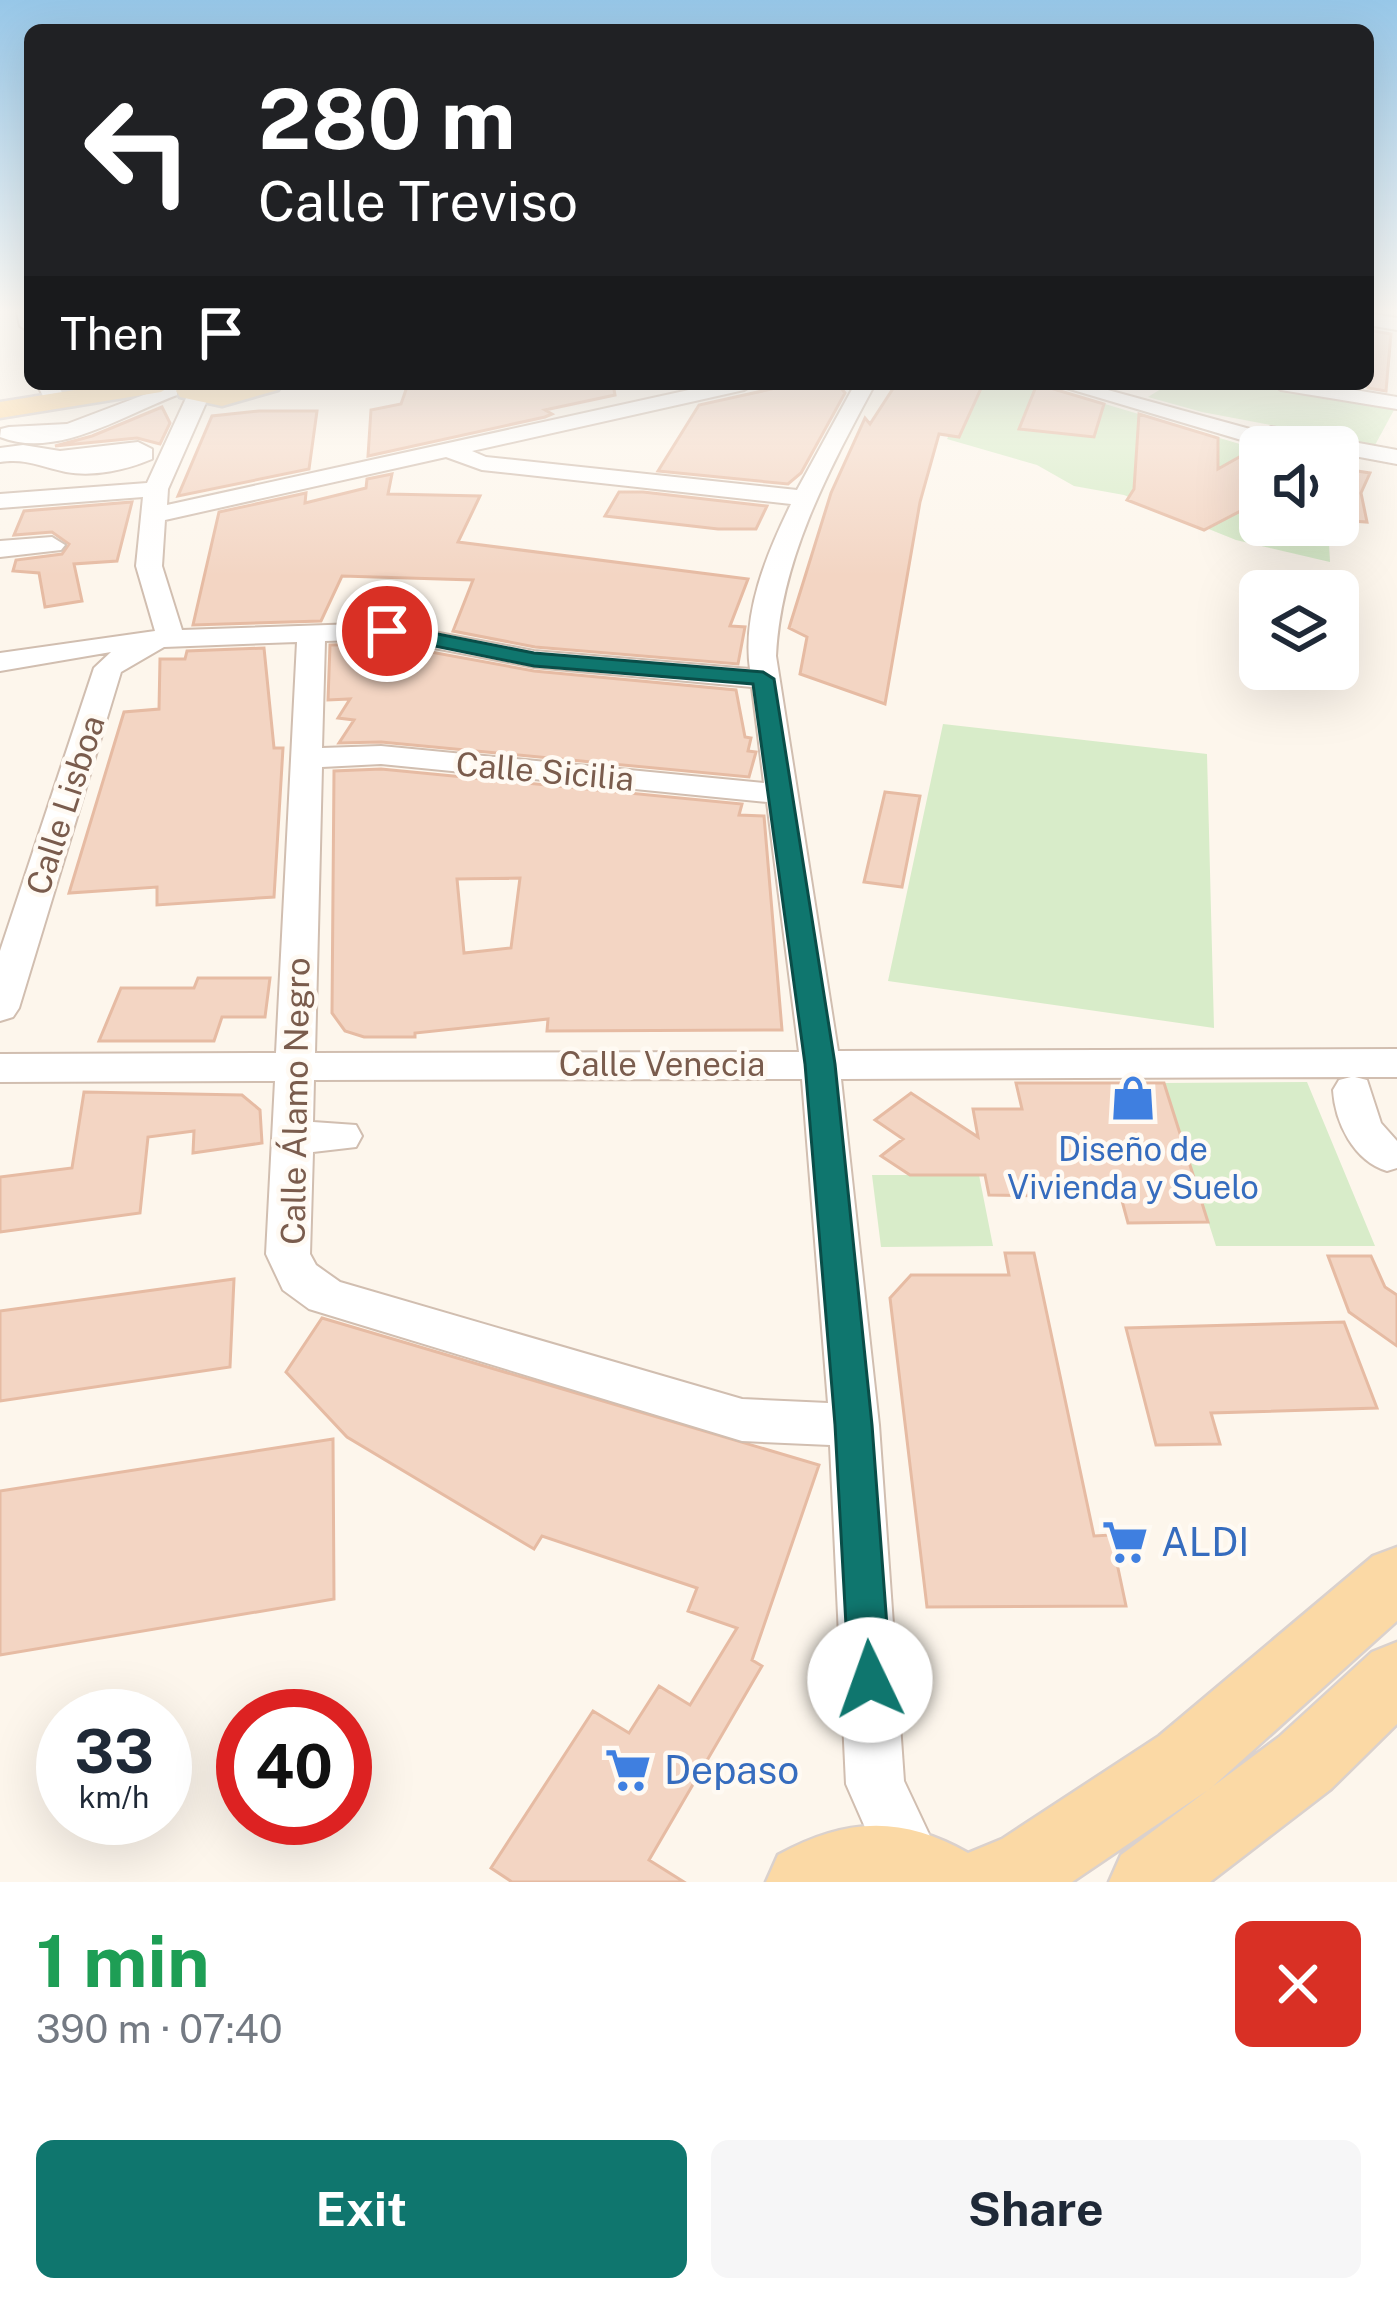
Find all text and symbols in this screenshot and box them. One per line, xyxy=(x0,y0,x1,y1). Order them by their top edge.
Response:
text: 280 m xyxy=(258,69,516,168)
icon: left xyxy=(60,72,216,228)
text: Calle Treviso xyxy=(258,170,578,233)
icon: arrive xyxy=(188,300,254,366)
text: Then xyxy=(60,307,164,360)
map controls xyxy=(1239,426,1359,690)
button: sound xyxy=(1239,426,1359,546)
button: layers xyxy=(1239,570,1359,690)
pin xyxy=(336,580,438,682)
icon: arrive xyxy=(354,598,420,664)
street label: Calle Lisboa xyxy=(18,711,112,899)
street label: Calle Sicilia xyxy=(454,744,636,798)
street label: Calle Álamo Negro xyxy=(272,957,317,1245)
street label: Calle Venecia xyxy=(559,1045,765,1083)
shop icon: Diseño de Vivienda y Suelo xyxy=(1108,1073,1158,1123)
place label: Diseño de Vivienda y Suelo xyxy=(1007,1130,1259,1206)
supermarket icon: ALDI xyxy=(1100,1517,1150,1567)
place label: ALDI xyxy=(1161,1519,1249,1565)
position arrow xyxy=(807,1617,933,1743)
speed limit sign: 40 xyxy=(216,1689,372,1845)
text: 33 xyxy=(74,1716,154,1787)
supermarket icon: Depaso xyxy=(603,1745,653,1795)
place label: Depaso xyxy=(664,1747,799,1793)
text: km/h xyxy=(79,1779,149,1815)
text: 1 min xyxy=(36,1919,210,2003)
button: close xyxy=(1235,1921,1361,2047)
text: 390 m · 07:40 xyxy=(36,2006,283,2052)
button: Exit xyxy=(36,2140,687,2278)
button: Share xyxy=(711,2140,1361,2278)

